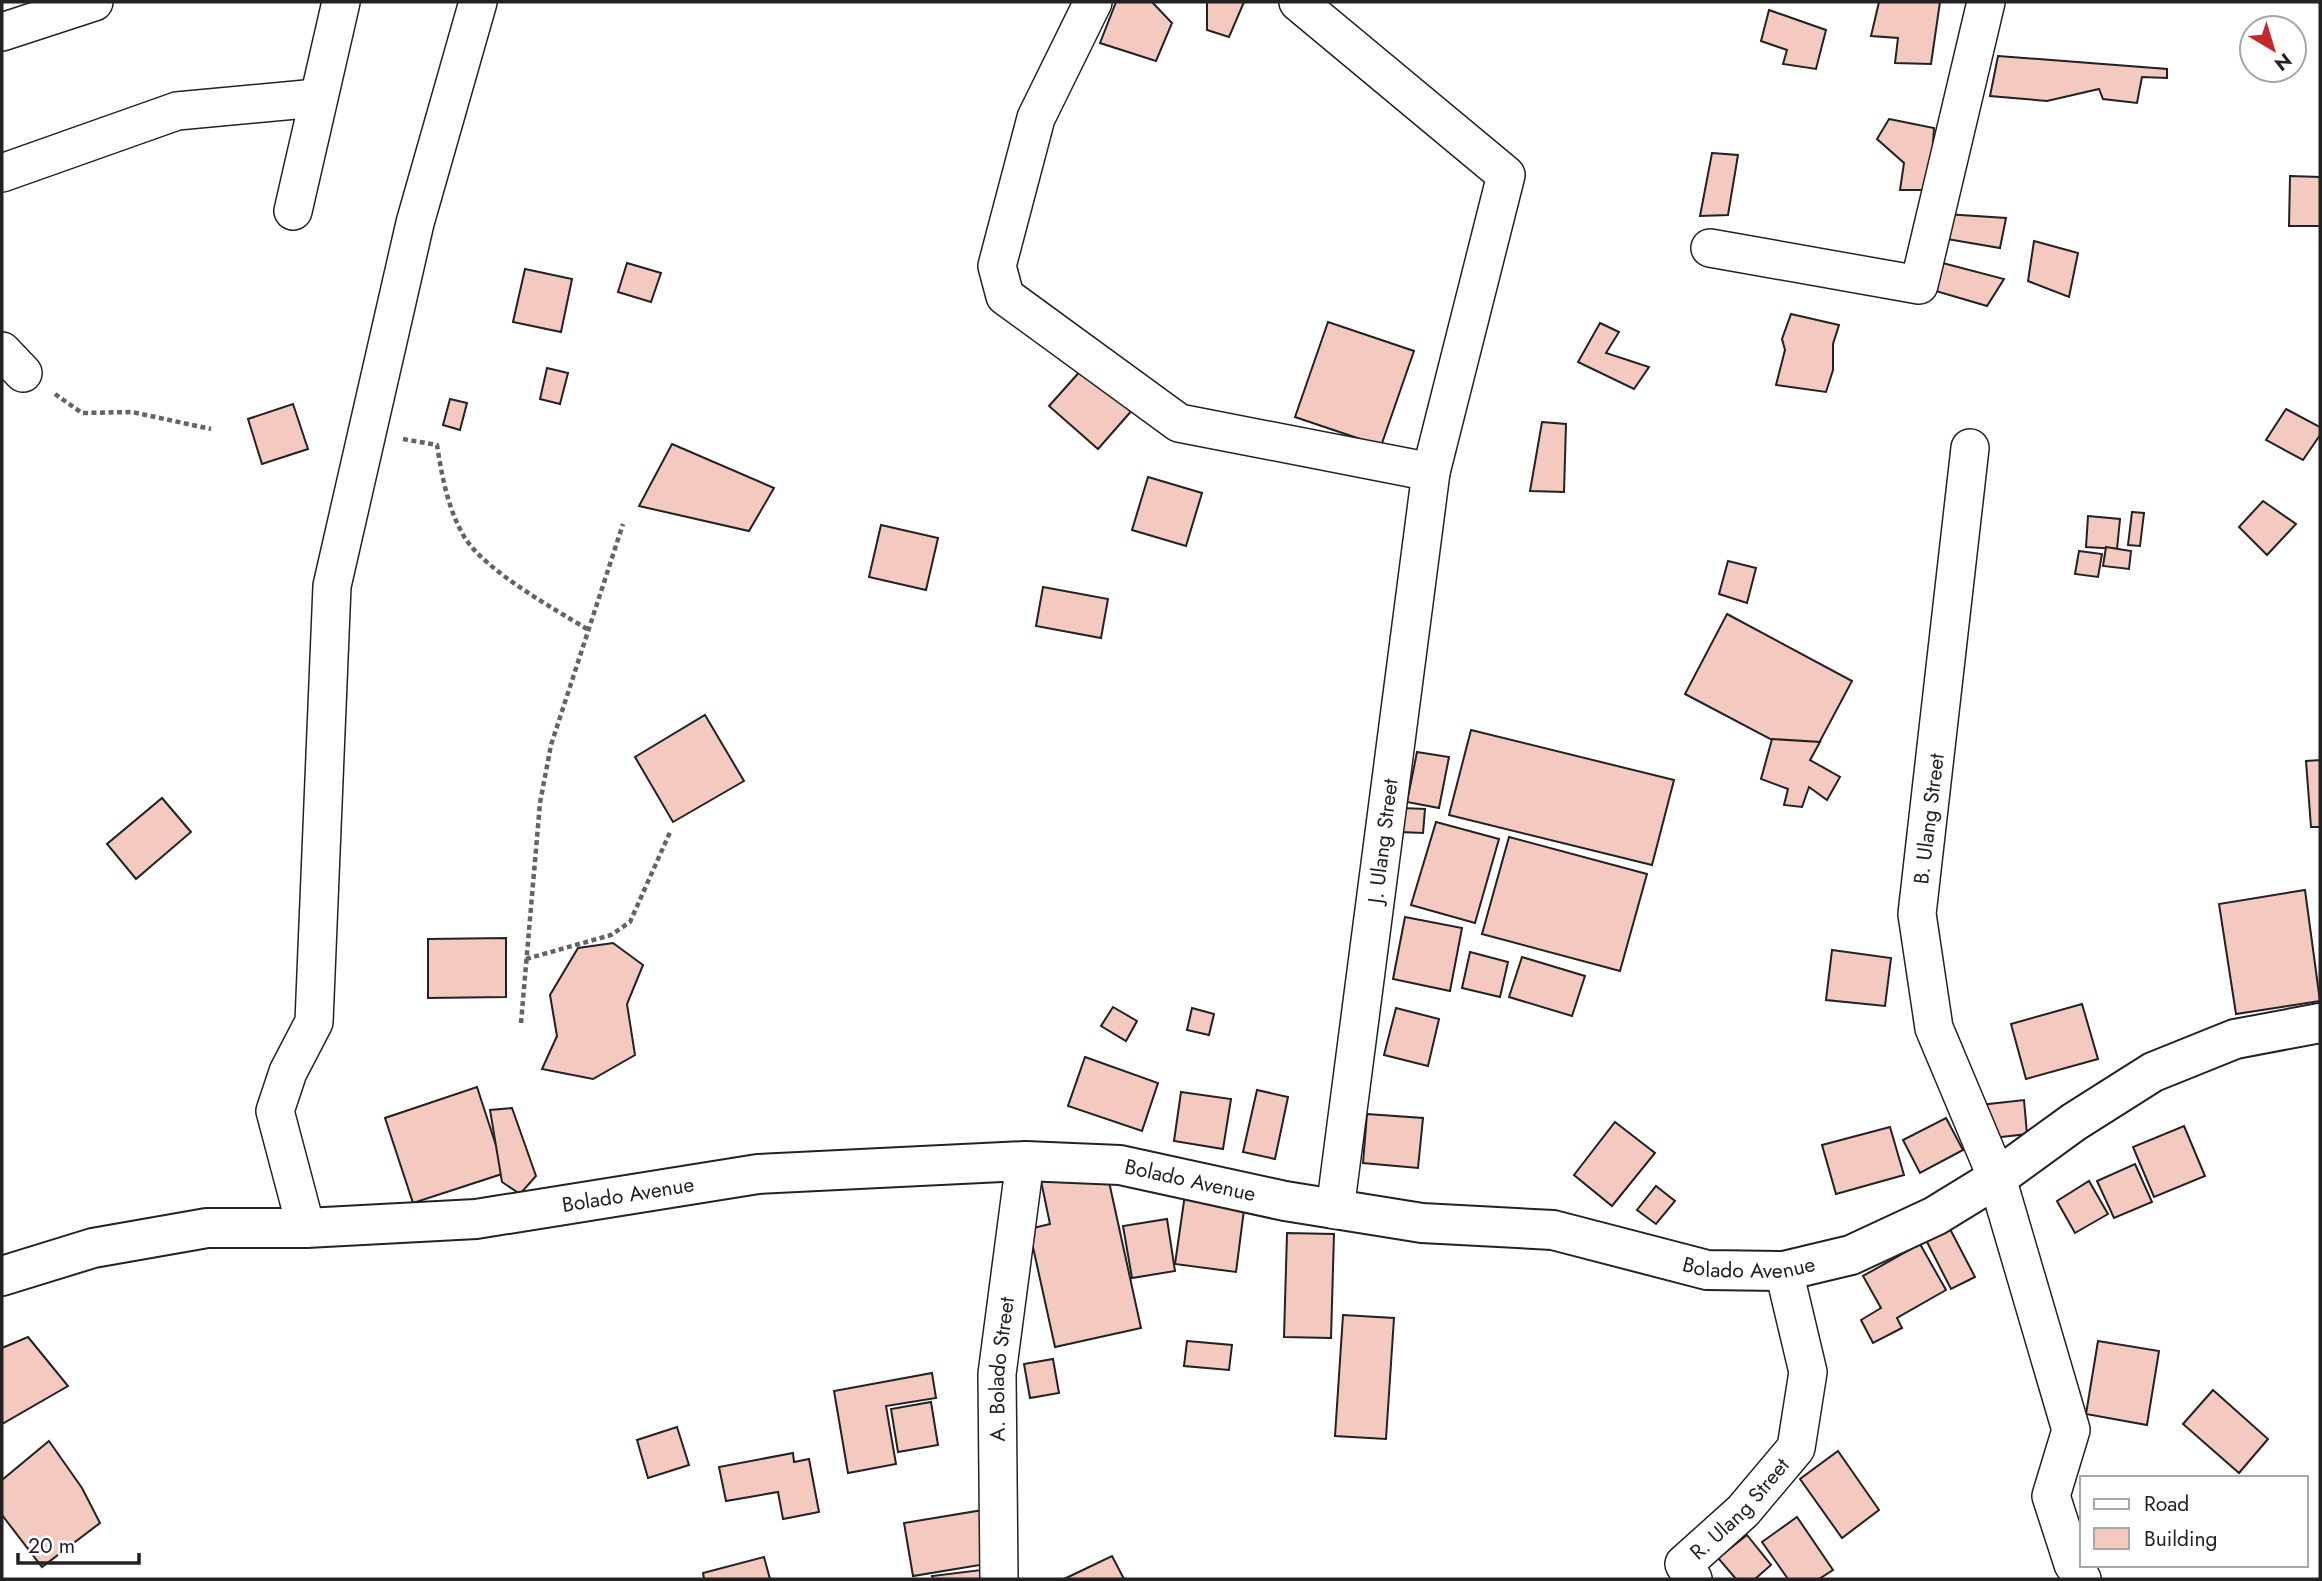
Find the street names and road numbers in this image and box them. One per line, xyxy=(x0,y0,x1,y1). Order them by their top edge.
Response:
street label: B. Ulang Street xyxy=(1906,752,1952,886)
street label: J. Ulang Street xyxy=(1360,777,1406,908)
street label: Bolado Avenue xyxy=(1122,1151,1259,1209)
street label: Bolado Avenue xyxy=(560,1169,696,1220)
street label: Bolado Avenue xyxy=(1679,1249,1818,1286)
street label: A. Bolado Street xyxy=(982,1295,1022,1442)
street label: R. Ulang Street xyxy=(1683,1451,1796,1567)

